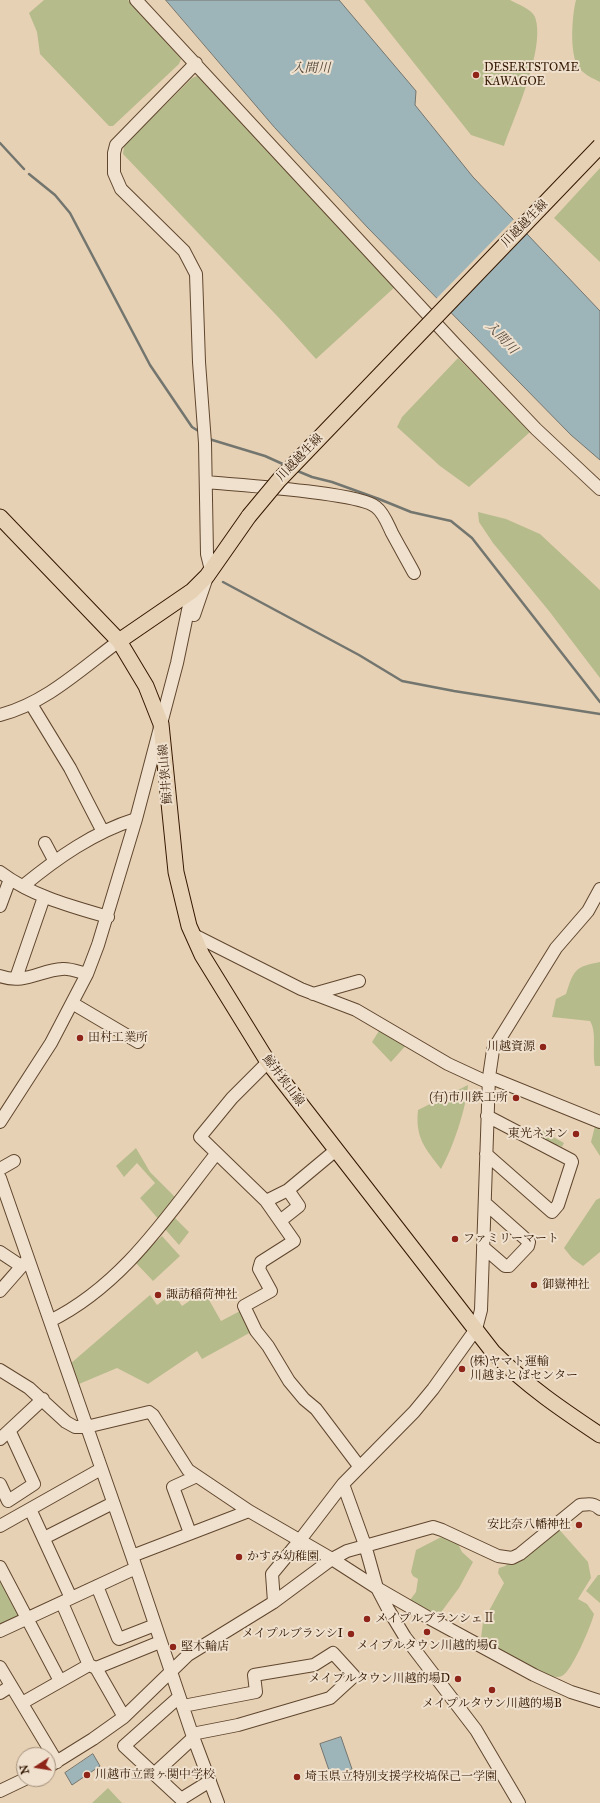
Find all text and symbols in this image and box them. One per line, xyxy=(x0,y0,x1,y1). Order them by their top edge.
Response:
water label: 入間川 xyxy=(292,61,330,77)
place label: DESERTSTOME KAWAGOE xyxy=(484,61,579,89)
marker: DESERTSTOME KAWAGOE xyxy=(471,70,481,80)
street label: 川越越生線 xyxy=(499,197,551,251)
water label: 入間川 xyxy=(482,319,520,357)
street label: 川越越生線 xyxy=(274,431,326,485)
street label: 鯨井狭山線 xyxy=(156,743,176,805)
place label: 田村工業所 xyxy=(88,1031,148,1045)
marker: 田村工業所 xyxy=(75,1033,85,1043)
place label: 川越資源 xyxy=(487,1040,535,1054)
marker: 川越資源 xyxy=(538,1042,548,1052)
street label: 鯨井狭山線 xyxy=(259,1053,307,1109)
place label: (有)市川鉄工所 xyxy=(429,1091,508,1105)
marker: (有)市川鉄工所 xyxy=(511,1093,521,1103)
place label: 東光ネオン xyxy=(508,1127,568,1141)
marker: 東光ネオン xyxy=(571,1129,581,1139)
place label: ファミリーマート xyxy=(463,1232,559,1246)
marker: ファミリーマート xyxy=(450,1234,460,1244)
place label: 御嶽神社 xyxy=(542,1278,590,1292)
marker: 御嶽神社 xyxy=(529,1280,539,1290)
place label: 諏訪稲荷神社 xyxy=(166,1288,238,1302)
marker: 諏訪稲荷神社 xyxy=(153,1290,163,1300)
place label: (株)ヤマト運輸 川越まとばセンター xyxy=(470,1355,578,1383)
marker: (株)ヤマト運輸 川越まとばセンター xyxy=(457,1364,467,1374)
place label: 安比奈八幡神社 xyxy=(487,1518,571,1532)
marker: 安比奈八幡神社 xyxy=(574,1520,584,1530)
place label: かすみ幼稚園 xyxy=(247,1550,319,1564)
marker: かすみ幼稚園 xyxy=(234,1552,244,1562)
place label: メイプルブランシェⅡ xyxy=(375,1612,495,1626)
marker: メイプルブランシェⅡ xyxy=(362,1614,372,1624)
place label: メイプルブランシI xyxy=(242,1627,343,1641)
marker: メイプルタウン川越的場G xyxy=(422,1627,432,1637)
marker: メイプルブランシI xyxy=(346,1629,356,1639)
place label: メイプルタウン川越的場G xyxy=(357,1639,497,1653)
place label: 堅木輪店 xyxy=(181,1640,229,1654)
marker: 堅木輪店 xyxy=(168,1642,178,1652)
place label: メイプルタウン川越的場D xyxy=(309,1672,450,1686)
marker: メイプルタウン川越的場D xyxy=(453,1674,463,1684)
marker: メイプルタウン川越的場B xyxy=(487,1685,497,1695)
place label: メイプルタウン川越的場B xyxy=(422,1697,562,1711)
north arrow xyxy=(16,1747,56,1787)
text: N xyxy=(17,1763,32,1775)
place label: 川越市立霞ヶ関中学校 xyxy=(95,1768,215,1782)
marker: 川越市立霞ヶ関中学校 xyxy=(82,1770,92,1780)
place label: 埼玉県立特別支援学校塙保己一学園 xyxy=(305,1770,497,1784)
marker: 埼玉県立特別支援学校塙保己一学園 xyxy=(292,1772,302,1782)

